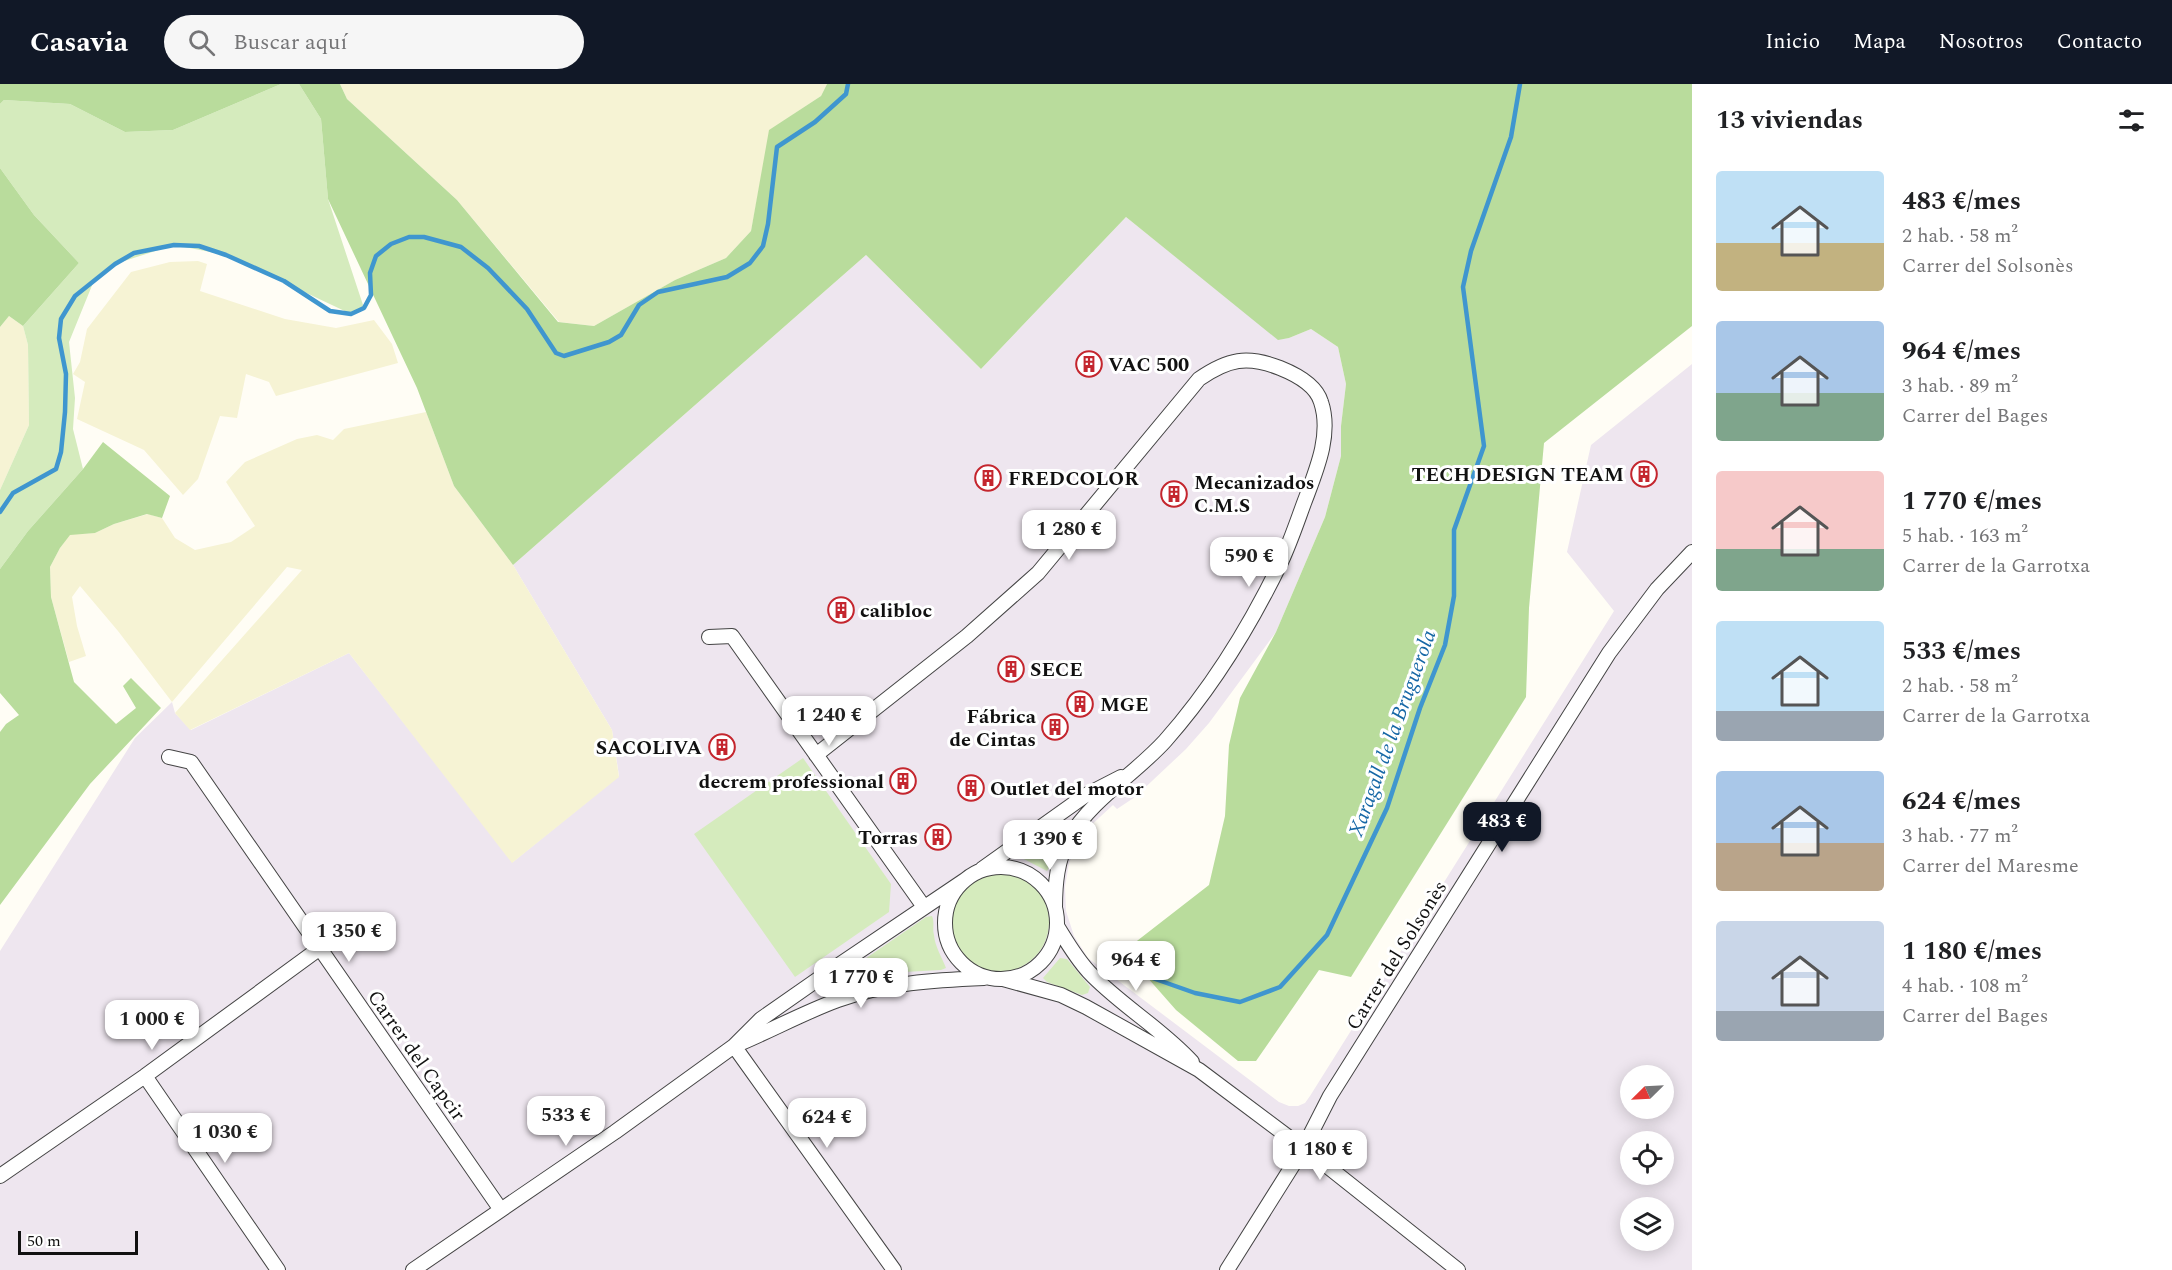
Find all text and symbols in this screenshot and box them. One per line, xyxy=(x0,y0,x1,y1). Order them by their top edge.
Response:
search box xyxy=(164,15,584,69)
text: Casavia xyxy=(30,21,128,64)
icon: search xyxy=(185,26,218,59)
text: Buscar aquí xyxy=(233,26,347,59)
text: Inicio xyxy=(1765,26,1820,58)
text: Mapa xyxy=(1853,26,1906,58)
text: Nosotros xyxy=(1939,26,2024,58)
text: Contacto xyxy=(2057,26,2142,58)
text: 13 viviendas xyxy=(1716,100,1863,140)
icon: filters xyxy=(2115,104,2148,137)
text: 483 €/mes xyxy=(1902,181,2021,221)
icon: home xyxy=(1764,195,1836,267)
text: 2 hab. · 58 m² xyxy=(1902,221,2018,251)
text: Carrer del Solsonès xyxy=(1902,251,2074,281)
text: 964 €/mes xyxy=(1902,331,2021,371)
icon: home xyxy=(1764,345,1836,417)
building icon: VAC 500 xyxy=(1074,349,1104,379)
place label: VAC 500 xyxy=(1108,350,1189,380)
text: 3 hab. · 89 m² xyxy=(1902,371,2018,401)
text: Carrer del Bages xyxy=(1902,401,2048,431)
building icon: TECH DESIGN TEAM xyxy=(1629,459,1659,489)
place label: TECH DESIGN TEAM xyxy=(1412,460,1624,490)
building icon: FREDCOLOR xyxy=(973,463,1003,493)
place label: FREDCOLOR xyxy=(1008,464,1139,494)
place label: Mecanizados C.M.S xyxy=(1194,468,1315,521)
building icon: Mecanizados C.M.S xyxy=(1159,479,1189,509)
text: 1 770 €/mes xyxy=(1902,481,2042,521)
icon: home xyxy=(1764,495,1836,567)
pin: 1 280 € xyxy=(1014,510,1124,561)
text: 1 280 € xyxy=(1036,514,1102,544)
text: 5 hab. · 163 m² xyxy=(1902,521,2028,551)
pin: 590 € xyxy=(1207,537,1291,588)
text: 590 € xyxy=(1224,541,1274,571)
text: Carrer de la Garrotxa xyxy=(1902,551,2090,581)
building icon: calibloc xyxy=(826,595,856,625)
place label: calibloc xyxy=(860,596,932,626)
water label: Xaragall de la Bruguerola xyxy=(1340,625,1445,842)
text: 533 €/mes xyxy=(1902,631,2021,671)
icon: home xyxy=(1764,645,1836,717)
building icon: SECE xyxy=(996,654,1026,684)
place label: SECE xyxy=(1030,655,1083,685)
text: 2 hab. · 58 m² xyxy=(1902,671,2018,701)
building icon: MGE xyxy=(1065,689,1095,719)
place label: MGE xyxy=(1100,690,1149,720)
pin: 1 240 € xyxy=(774,696,884,747)
text: 1 240 € xyxy=(796,700,862,730)
text: Carrer de la Garrotxa xyxy=(1902,701,2090,731)
place label: Fábrica de Cintas xyxy=(949,702,1037,755)
building icon: Fábrica de Cintas xyxy=(1040,712,1070,742)
building icon: SACOLIVA xyxy=(707,732,737,762)
place label: SACOLIVA xyxy=(596,733,703,763)
building icon: decrem professional xyxy=(888,766,918,796)
place label: decrem professional xyxy=(699,767,884,797)
building icon: Outlet del motor xyxy=(956,773,986,803)
place label: Outlet del motor xyxy=(990,774,1144,804)
text: 624 €/mes xyxy=(1902,781,2021,821)
icon: home xyxy=(1764,795,1836,867)
pin: 483 € xyxy=(1460,802,1544,853)
text: 483 € xyxy=(1477,806,1527,836)
pin: 1 390 € xyxy=(995,820,1105,871)
text: 3 hab. · 77 m² xyxy=(1902,821,2018,851)
building icon: Torras xyxy=(923,822,953,852)
place label: Torras xyxy=(858,823,918,853)
text: 1 390 € xyxy=(1017,824,1083,854)
text: Carrer del Maresme xyxy=(1902,851,2079,881)
street label: Carrer del Solsonès xyxy=(1339,875,1455,1036)
pin: 1 350 € xyxy=(294,912,404,963)
text: 1 350 € xyxy=(316,916,382,946)
text: 1 180 €/mes xyxy=(1902,931,2042,971)
pin: 964 € xyxy=(1094,941,1178,992)
text: 964 € xyxy=(1111,945,1161,975)
icon: home xyxy=(1764,945,1836,1017)
pin: 1 770 € xyxy=(806,958,916,1009)
text: 1 770 € xyxy=(828,962,894,992)
text: 4 hab. · 108 m² xyxy=(1902,971,2028,1001)
street label: Carrer del Capcir xyxy=(360,984,473,1127)
pin: 1 000 € xyxy=(97,1000,207,1051)
text: Carrer del Bages xyxy=(1902,1001,2048,1031)
text: 1 000 € xyxy=(119,1004,185,1034)
north arrow xyxy=(1620,1065,1674,1119)
map controls xyxy=(1620,1065,1674,1251)
pin: 533 € xyxy=(524,1096,608,1147)
pin: 624 € xyxy=(785,1098,869,1149)
text: 533 € xyxy=(541,1100,591,1130)
text: 624 € xyxy=(802,1102,852,1132)
pin: 1 030 € xyxy=(170,1113,280,1164)
text: 1 030 € xyxy=(192,1117,258,1147)
pin: 1 180 € xyxy=(1265,1130,1375,1181)
button: locate xyxy=(1620,1131,1674,1185)
text: 1 180 € xyxy=(1287,1134,1353,1164)
button: layers xyxy=(1620,1197,1674,1251)
scale bar xyxy=(18,1228,138,1256)
text: 50 m xyxy=(27,1229,61,1253)

